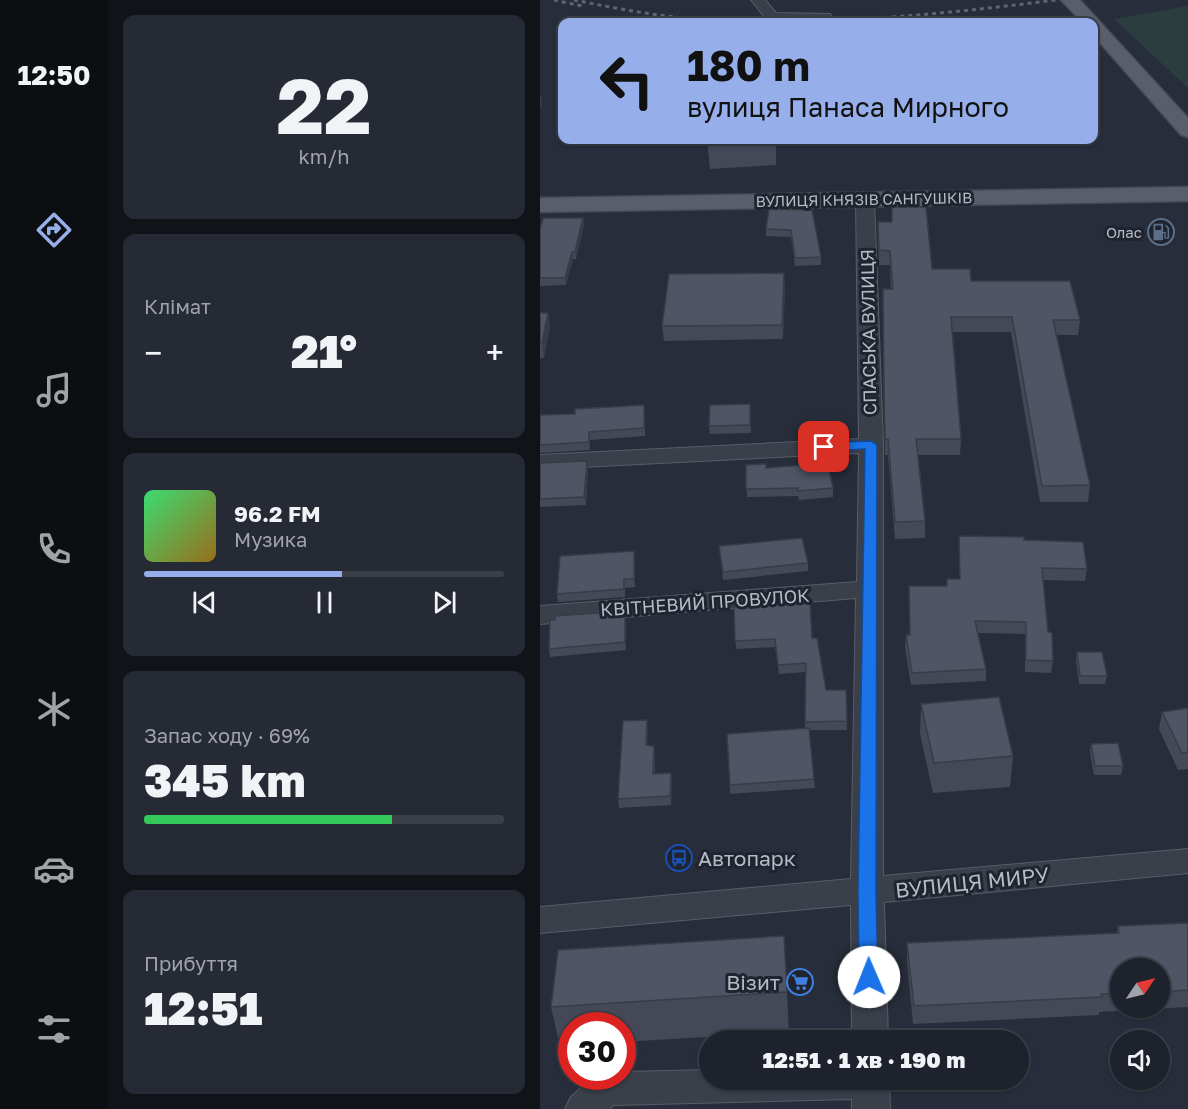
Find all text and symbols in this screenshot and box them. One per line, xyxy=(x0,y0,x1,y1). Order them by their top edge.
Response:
text: 180 m xyxy=(687,40,810,90)
icon: left xyxy=(588,42,666,120)
text: 22 xyxy=(276,58,372,151)
text: 12:50 xyxy=(17,59,91,91)
text: вулиця Панаса Мирного xyxy=(687,91,1009,123)
text: km/h xyxy=(299,144,349,168)
street label: ВУЛИЦЯ КНЯЗІВ САНГУШКІВ xyxy=(756,188,972,210)
icon: directions xyxy=(33,209,75,251)
fuel station icon: Олас xyxy=(1146,217,1176,247)
place label: Олас xyxy=(1106,223,1142,241)
street label: СПАСЬКА ВУЛИЦЯ xyxy=(856,249,880,415)
text: Клімат xyxy=(144,294,211,318)
text: 21° xyxy=(291,324,357,378)
text: − xyxy=(144,333,162,372)
text: + xyxy=(486,333,504,372)
icon: music xyxy=(33,369,75,411)
pin xyxy=(798,421,849,472)
icon: arrive xyxy=(807,430,840,463)
text: 96.2 FM xyxy=(234,500,321,527)
text: Музика xyxy=(234,527,307,551)
icon: phone xyxy=(33,528,75,570)
street label: КВІТНЕВИЙ ПРОВУЛОК xyxy=(600,584,811,620)
icon: previous xyxy=(188,586,221,619)
icon: pause xyxy=(308,586,341,619)
icon: next xyxy=(428,586,461,619)
icon: climate xyxy=(33,688,75,730)
text: Запас ходу · 69% xyxy=(144,723,310,747)
text: 345 km xyxy=(144,753,306,807)
bus stop icon: Автопарк xyxy=(664,843,694,873)
place label: Автопарк xyxy=(698,845,796,871)
icon: car xyxy=(33,848,75,890)
street label: ВУЛИЦЯ МИРУ xyxy=(894,861,1050,903)
position arrow xyxy=(837,945,901,1009)
text: Прибуття xyxy=(144,951,238,975)
north arrow xyxy=(1110,958,1170,1018)
map controls xyxy=(1110,958,1170,1090)
supermarket icon: Візит xyxy=(785,967,815,997)
place label: Візит xyxy=(726,969,780,995)
text: 12:51 xyxy=(144,981,263,1035)
icon: filters xyxy=(33,1008,75,1050)
speed limit sign: 30 xyxy=(558,1012,636,1090)
button: sound xyxy=(1110,1030,1170,1090)
text: 12:51 · 1 хв · 190 m xyxy=(763,1046,965,1073)

